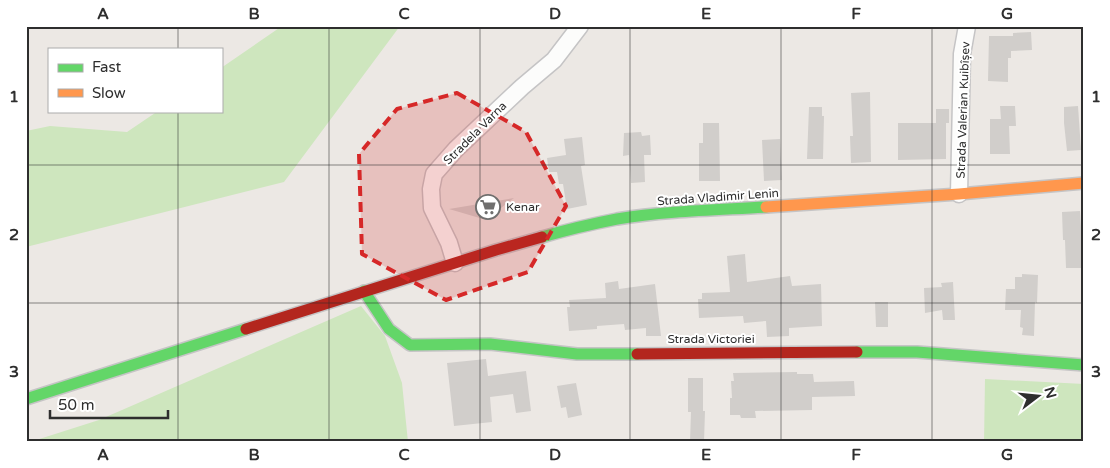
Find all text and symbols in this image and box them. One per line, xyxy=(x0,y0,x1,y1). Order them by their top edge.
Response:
text: A xyxy=(97,4,109,24)
text: B xyxy=(248,4,260,24)
text: C xyxy=(398,4,410,24)
text: D xyxy=(549,4,561,24)
text: E xyxy=(701,4,711,24)
text: F xyxy=(851,4,861,24)
text: G xyxy=(1001,4,1013,24)
street label: Strada Valerian Kuibîșev xyxy=(954,41,972,179)
legend xyxy=(48,48,222,112)
text: Fast xyxy=(92,58,122,76)
text: Slow xyxy=(92,84,126,102)
text: 1 xyxy=(9,87,19,107)
text: 1 xyxy=(1091,87,1101,107)
street label: Stradela Varna xyxy=(441,99,509,167)
street label: Strada Vladimir Lenin xyxy=(657,186,779,208)
supermarket icon: Kenar xyxy=(475,194,501,220)
place label: Kenar xyxy=(506,200,540,214)
text: 2 xyxy=(9,225,19,245)
text: 2 xyxy=(1091,225,1101,245)
street label: Strada Victoriei xyxy=(667,332,755,346)
text: 3 xyxy=(9,362,19,382)
text: 3 xyxy=(1091,362,1101,382)
north arrow xyxy=(1012,370,1062,420)
text: N xyxy=(1040,385,1060,400)
scale bar xyxy=(50,388,168,420)
text: 50 m xyxy=(58,396,95,414)
text: A xyxy=(97,445,109,465)
text: B xyxy=(248,445,260,465)
text: C xyxy=(398,445,410,465)
text: D xyxy=(549,445,561,465)
text: E xyxy=(701,445,711,465)
text: F xyxy=(851,445,861,465)
text: G xyxy=(1001,445,1013,465)

